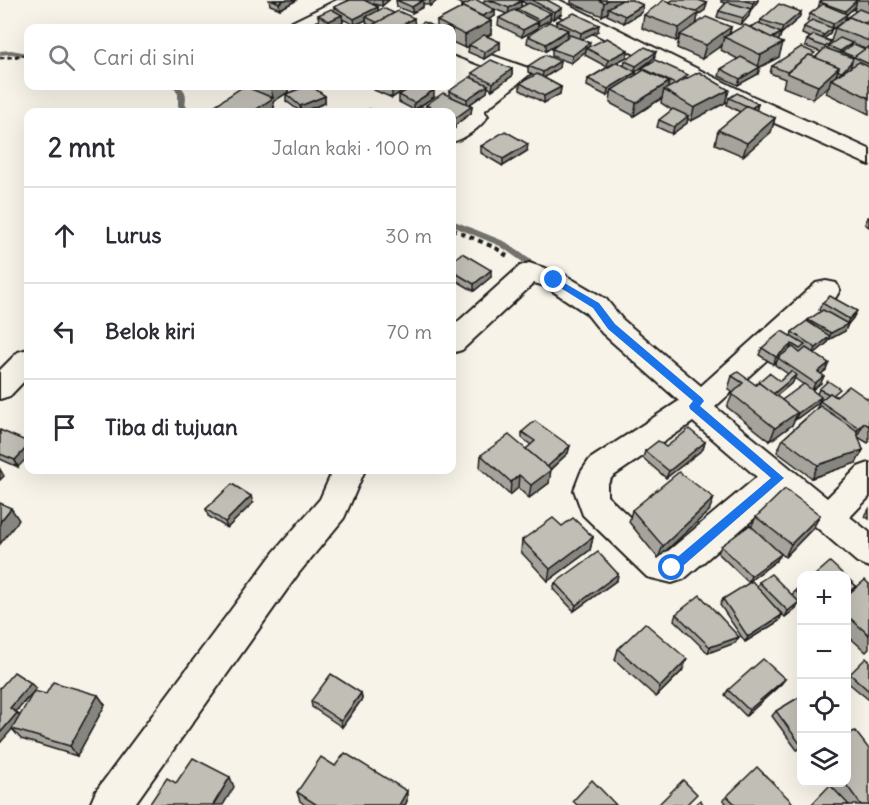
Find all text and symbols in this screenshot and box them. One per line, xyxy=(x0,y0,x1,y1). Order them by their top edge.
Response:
search box xyxy=(24,24,456,90)
icon: search xyxy=(45,41,78,74)
text: Cari di sini xyxy=(93,43,195,71)
text: 2 mnt xyxy=(48,131,115,164)
text: Jalan kaki · 100 m xyxy=(272,135,432,160)
icon: ahead xyxy=(48,219,81,252)
text: Lurus xyxy=(105,221,161,249)
text: 30 m xyxy=(385,223,432,248)
route end xyxy=(540,266,566,292)
icon: left xyxy=(48,315,81,348)
text: Belok kiri xyxy=(105,317,195,345)
text: 70 m xyxy=(387,319,432,344)
icon: arrive xyxy=(48,411,81,444)
text: Tiba di tujuan xyxy=(105,413,238,441)
route start xyxy=(658,554,684,580)
map controls xyxy=(797,571,851,787)
button: + xyxy=(797,571,851,625)
button: − xyxy=(797,625,851,679)
button: locate xyxy=(797,679,851,733)
button: layers xyxy=(797,733,851,787)

